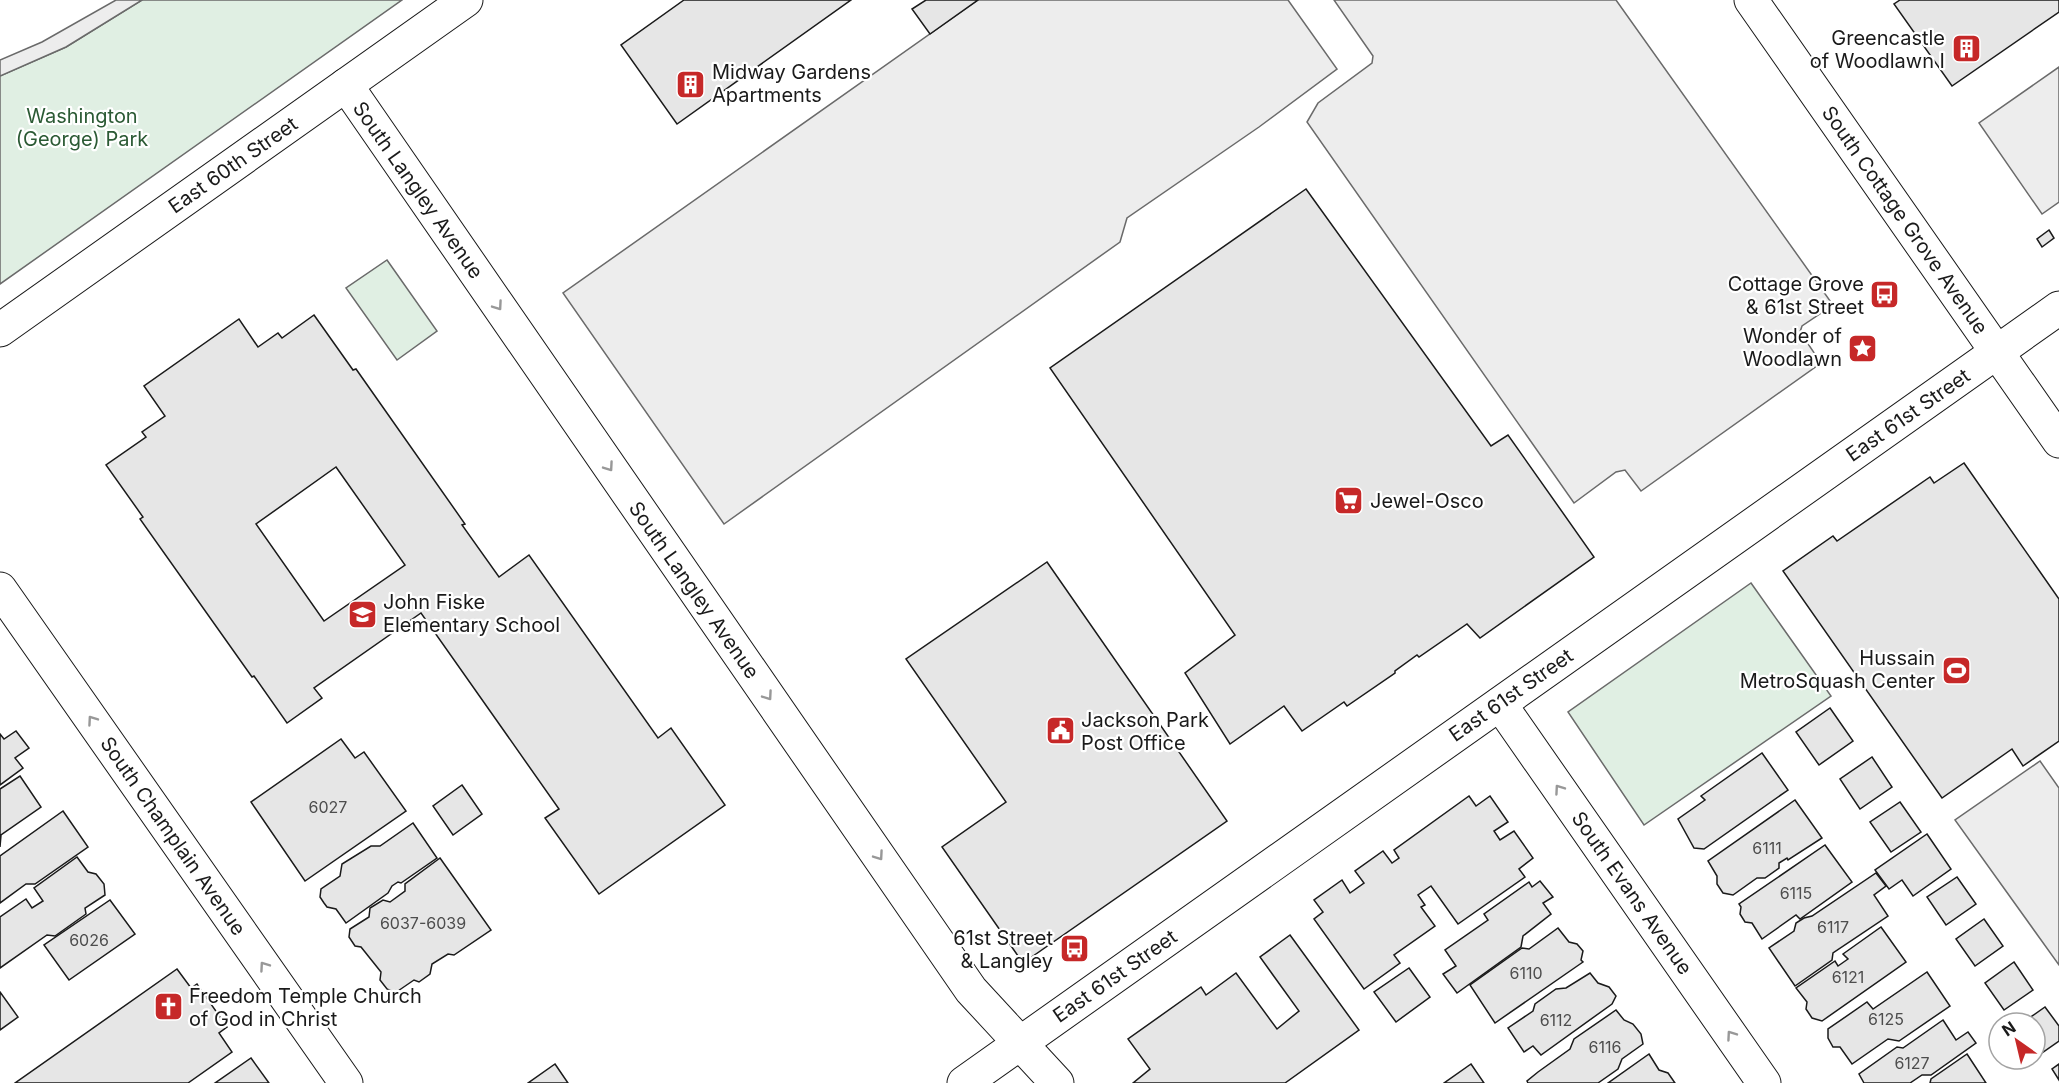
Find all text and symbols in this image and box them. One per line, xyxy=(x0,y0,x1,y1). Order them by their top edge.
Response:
place label: Greencastle of Woodlawn I xyxy=(1810,26,1945,73)
building icon: Greencastle of Woodlawn I xyxy=(1950,33,1982,65)
place label: Midway Gardens Apartments xyxy=(712,60,871,107)
building icon: Midway Gardens Apartments xyxy=(675,68,707,100)
street label: South Langley Avenue xyxy=(348,97,488,283)
street label: South Cottage Grove Avenue xyxy=(1817,101,1993,339)
park label: Washington (George) Park xyxy=(16,104,148,151)
street label: East 60th Street xyxy=(164,111,302,218)
place label: Cottage Grove & 61st Street xyxy=(1728,272,1864,319)
bus stop icon: Cottage Grove & 61st Street xyxy=(1869,279,1901,311)
one-way arrow xyxy=(491,299,502,310)
place label: Wonder of Woodlawn xyxy=(1743,324,1843,371)
place icon: Wonder of Woodlawn xyxy=(1847,332,1879,364)
street label: East 61st Street xyxy=(1841,363,1975,467)
one-way arrow xyxy=(602,460,613,471)
supermarket icon: Jewel-Osco xyxy=(1333,485,1365,517)
place label: Jewel-Osco xyxy=(1370,489,1484,513)
street label: South Langley Avenue xyxy=(624,497,764,683)
place label: John Fiske Elementary School xyxy=(383,590,560,637)
school or university icon: John Fiske Elementary School xyxy=(346,598,378,630)
street label: East 61st Street xyxy=(1444,643,1578,747)
place label: Hussain MetroSquash Center xyxy=(1740,646,1935,693)
sports icon: Hussain MetroSquash Center xyxy=(1940,654,1972,686)
one-way arrow xyxy=(761,689,772,700)
place label: Jackson Park Post Office xyxy=(1081,708,1209,755)
public building icon: Jackson Park Post Office xyxy=(1044,715,1076,747)
one-way arrow xyxy=(88,716,99,727)
street label: South Champlain Avenue xyxy=(95,732,251,940)
one-way arrow xyxy=(1555,785,1566,796)
house number: 6027 xyxy=(309,797,347,817)
street label: South Evans Avenue xyxy=(1567,807,1697,979)
house number: 6111 xyxy=(1752,838,1782,858)
one-way arrow xyxy=(872,850,883,861)
house number: 6115 xyxy=(1780,883,1812,903)
house number: 6037-6039 xyxy=(380,913,466,933)
house number: 6117 xyxy=(1817,917,1849,937)
street label: East 61st Street xyxy=(1048,924,1182,1028)
place label: 61st Street & Langley xyxy=(953,926,1053,973)
house number: 6026 xyxy=(69,930,109,950)
bus stop icon: 61st Street & Langley xyxy=(1058,933,1090,965)
one-way arrow xyxy=(260,962,271,973)
house number: 6110 xyxy=(1509,963,1543,983)
house number: 6121 xyxy=(1832,967,1864,987)
place label: Freedom Temple Church of God in Christ xyxy=(189,984,422,1031)
church icon: Freedom Temple Church of God in Christ xyxy=(152,991,184,1023)
house number: 6125 xyxy=(1868,1009,1904,1029)
house number: 6112 xyxy=(1540,1010,1572,1030)
north arrow xyxy=(1987,1011,2047,1071)
text: N xyxy=(1998,1017,2019,1040)
one-way arrow xyxy=(1727,1031,1738,1042)
house number: 6116 xyxy=(1589,1037,1621,1057)
house number: 6127 xyxy=(1894,1053,1930,1073)

